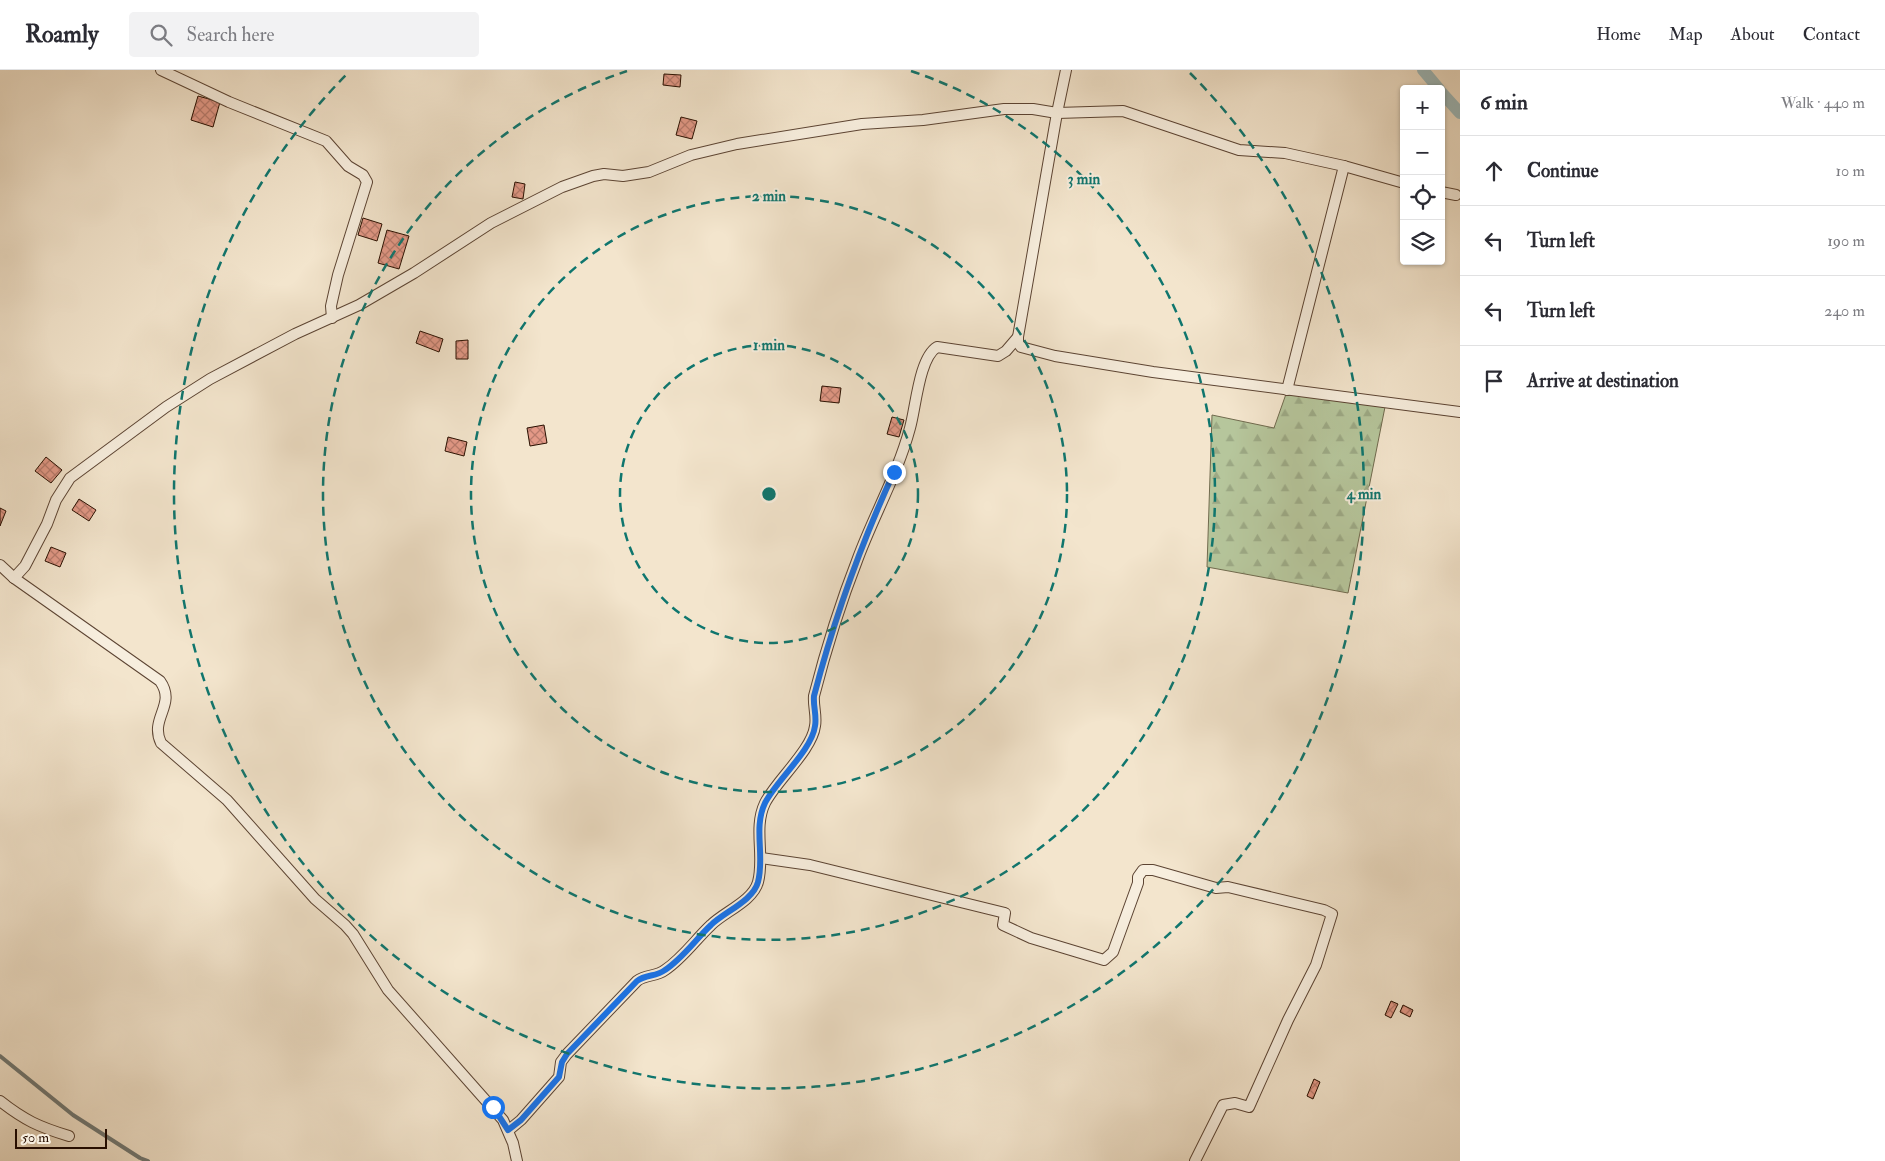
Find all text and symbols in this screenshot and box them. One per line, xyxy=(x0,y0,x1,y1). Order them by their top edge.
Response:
search box xyxy=(129,12,479,57)
text: Roamly xyxy=(25,19,99,50)
icon: search xyxy=(147,21,175,49)
text: Search here xyxy=(187,23,274,47)
text: Home xyxy=(1596,23,1641,46)
text: Map xyxy=(1669,23,1703,46)
text: About xyxy=(1731,23,1775,46)
text: Contact xyxy=(1803,23,1860,46)
map controls xyxy=(1400,85,1445,265)
button: + xyxy=(1400,85,1445,130)
text: 6 min xyxy=(1480,89,1528,116)
text: Walk · 440 m xyxy=(1781,93,1865,113)
button: − xyxy=(1400,130,1445,175)
icon: ahead xyxy=(1480,157,1508,185)
text: Continue xyxy=(1527,159,1598,183)
text: 10 m xyxy=(1835,161,1865,181)
text: 3 min xyxy=(1068,170,1100,189)
button: locate xyxy=(1400,175,1445,220)
text: 2 min xyxy=(752,187,786,206)
button: layers xyxy=(1400,220,1445,265)
icon: left xyxy=(1480,227,1508,255)
text: Turn left xyxy=(1527,229,1595,253)
text: 190 m xyxy=(1827,231,1865,251)
icon: left xyxy=(1480,297,1508,325)
text: Turn left xyxy=(1527,299,1595,323)
text: 240 m xyxy=(1824,301,1865,321)
text: 1 min xyxy=(753,336,785,355)
icon: arrive xyxy=(1480,367,1508,395)
text: Arrive at destination xyxy=(1527,369,1679,393)
route end xyxy=(883,461,906,484)
centre of rings xyxy=(760,485,778,503)
text: 4 min xyxy=(1346,485,1382,504)
route start xyxy=(482,1096,505,1119)
scale bar xyxy=(15,1126,108,1149)
text: 50 m xyxy=(22,1129,49,1146)

